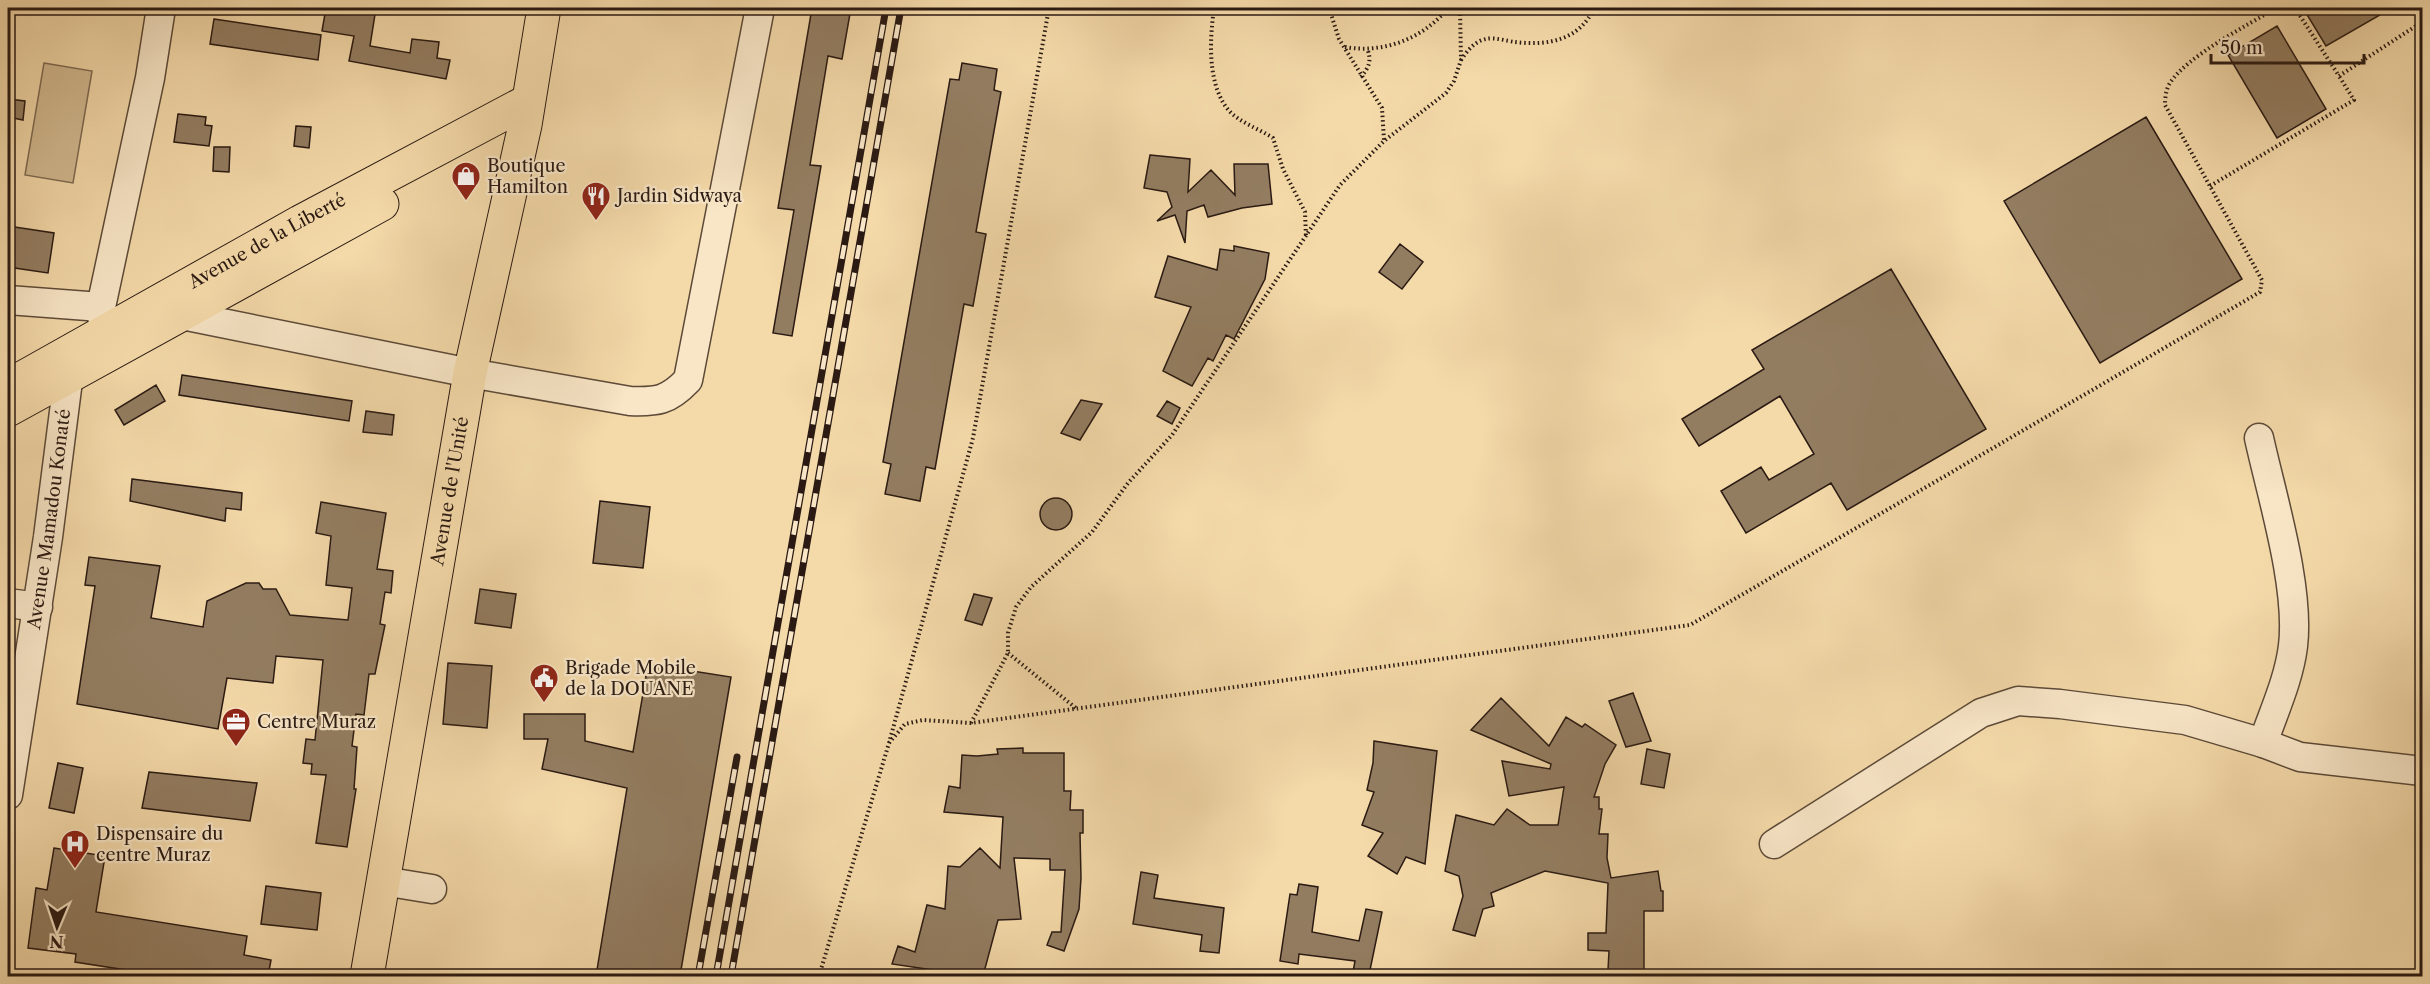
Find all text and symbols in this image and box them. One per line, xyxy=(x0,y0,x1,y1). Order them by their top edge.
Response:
scale bar xyxy=(2211,27,2364,65)
text: 50 m xyxy=(2220,37,2263,59)
place label: Boutique Hamilton xyxy=(487,155,568,198)
shop icon: Boutique Hamilton xyxy=(450,160,482,202)
restaurant icon: Jardin Sidwaya xyxy=(580,180,612,222)
place label: Jardin Sidwaya xyxy=(614,185,742,207)
street label: Avenue de la Liberté xyxy=(184,189,350,294)
street label: Avenue Mamadou Konaté xyxy=(23,408,75,632)
street label: Avenue de l'Unité xyxy=(426,415,473,568)
place label: Brigade Mobile de la DOUANE xyxy=(565,657,696,700)
public building icon: Brigade Mobile de la DOUANE xyxy=(528,662,560,704)
office icon: Centre Muraz xyxy=(220,706,252,748)
place label: Centre Muraz xyxy=(257,711,376,733)
place label: Dispensaire du centre Muraz xyxy=(96,823,223,866)
hospital icon: Dispensaire du centre Muraz xyxy=(59,828,91,870)
north arrow xyxy=(27,897,87,957)
text: N xyxy=(49,932,64,952)

